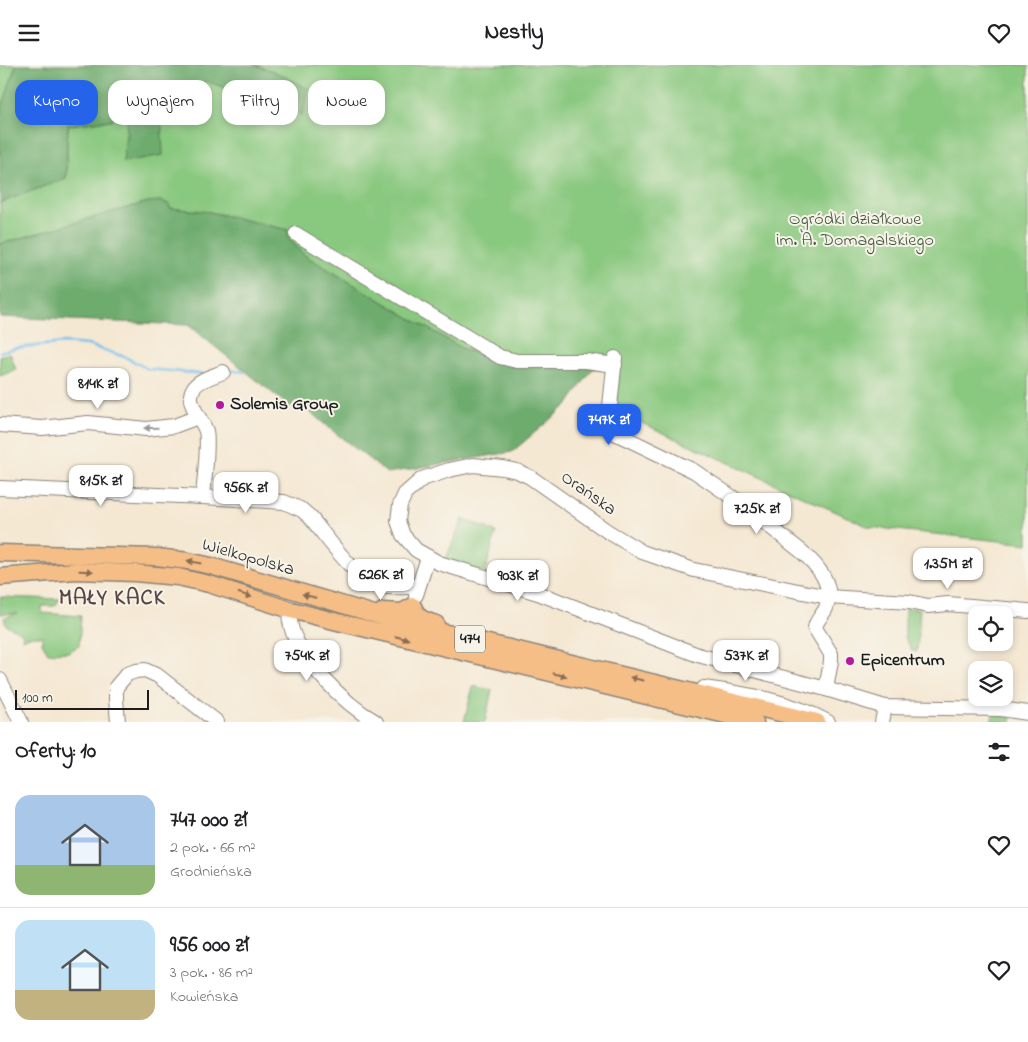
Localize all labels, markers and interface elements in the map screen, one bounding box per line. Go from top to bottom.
text: Nestly [484,17,544,49]
icon: menu [15,19,43,47]
icon: heart [985,19,1013,47]
chip: Kupno [15,80,98,125]
chip: Wynajem [108,80,212,125]
chip: Filtry [222,80,298,125]
chip: Nowe [308,80,385,125]
park label: Ogródki działkowe im. A. Domagalskiego [776,207,934,255]
pin: 814K zł [52,367,144,410]
text: 814K zł [78,372,118,396]
place label: Solemis Group [230,392,339,418]
marker: Solemis Group [214,399,226,411]
pin: 747K zł [563,403,655,446]
text: 747K zł [588,408,630,432]
one-way arrow [143,424,159,432]
pin: 815K zł [55,465,147,507]
street label: Orańska [555,465,621,523]
text: 815K zł [80,469,122,493]
pin: 956K zł [200,471,292,514]
text: 956K zł [224,476,268,500]
pin: 725K zł [711,493,803,535]
text: 725K zł [734,497,780,521]
street label: Wielkopolska [199,532,297,584]
pin: 1.35M zł [896,547,1000,590]
text: 1.35M zł [924,552,972,576]
one-way arrow [185,558,201,566]
pin: 626K zł [335,559,427,601]
pin: 903K zł [472,559,564,602]
text: 626K zł [359,563,403,587]
text: 903K zł [498,564,538,588]
one-way arrow [78,567,94,575]
district label: MAŁY KACK [59,583,166,615]
one-way arrow [302,591,317,599]
one-way arrow [238,592,253,599]
map controls [968,606,1013,706]
button: locate [968,606,1013,651]
road number: 474 [455,625,485,653]
one-way arrow [395,634,410,642]
pin: 754K zł [261,639,353,682]
pin: 537K zł [700,639,792,682]
text: 754K zł [285,644,329,668]
text: 537K zł [724,644,768,668]
place label: Epicentrum [860,648,945,674]
marker: Epicentrum [844,655,856,667]
button: layers [968,661,1013,706]
one-way arrow [553,671,568,679]
one-way arrow [629,675,644,683]
scale bar [15,687,149,710]
text: 100 m [22,688,53,709]
text: Oferty: 10 [15,737,96,767]
icon: filters [985,738,1013,766]
text: 747 000 zł [170,806,247,836]
icon: home [55,815,115,875]
icon: heart [985,831,1013,859]
text: 2 pok. · 66 m² [170,836,255,860]
text: Grodnieńska [170,860,252,884]
text: 956 000 zł [170,931,249,961]
icon: home [55,940,115,1000]
icon: heart [985,956,1013,984]
text: 3 pok. · 86 m² [170,961,253,985]
text: Kowieńska [170,985,238,1009]

